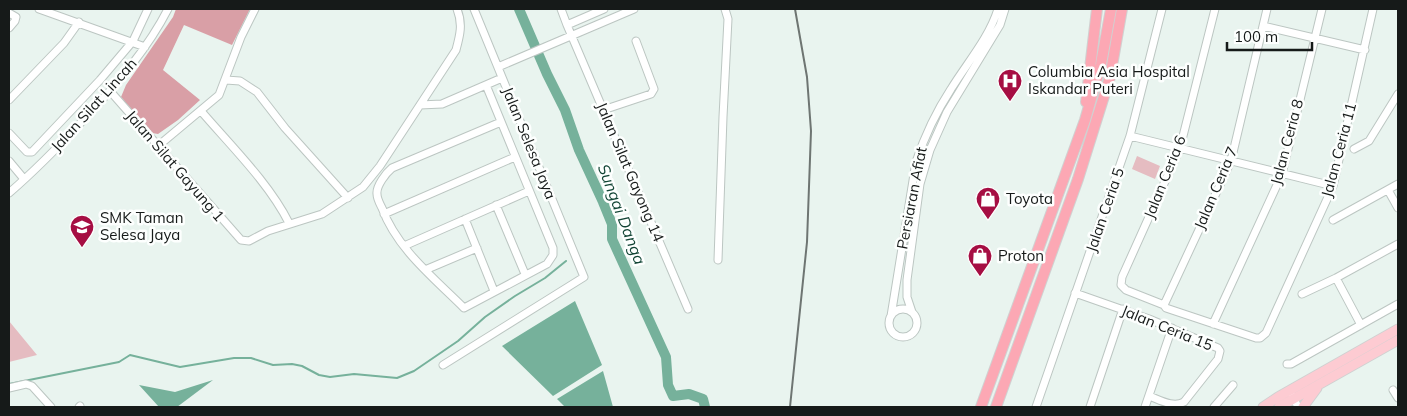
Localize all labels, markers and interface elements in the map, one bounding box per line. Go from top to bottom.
scale bar [1227,20,1312,52]
text: 100 m [1234,27,1278,46]
street label: Jalan Silat Lincah [47,54,141,155]
place label: Columbia Asia Hospital Iskandar Puteri [1028,62,1190,98]
hospital icon: Columbia Asia Hospital Iskandar Puteri [997,68,1023,102]
street label: Jalan Selesa Jaya [498,84,561,202]
street label: Jalan Ceria 8 [1266,97,1307,187]
street label: Jalan Silat Gayong 14 [592,99,668,245]
street label: Jalan Ceria 11 [1317,101,1360,199]
street label: Jalan Silat Gayung 1 [122,106,229,225]
street label: Jalan Ceria 6 [1139,132,1190,221]
street label: Jalan Ceria 7 [1190,144,1241,232]
street label: Persiaran Afiat [892,145,931,251]
water label: Sungai Danga [594,161,650,267]
street label: Jalan Ceria 5 [1081,165,1128,255]
shop icon: Toyota [975,186,1001,220]
place label: Toyota [1006,189,1053,208]
place label: SMK Taman Selesa Jaya [100,208,184,244]
school or university icon: SMK Taman Selesa Jaya [69,214,95,248]
shop icon: Proton [967,243,993,277]
place label: Proton [998,246,1044,265]
street label: Jalan Ceria 15 [1119,301,1216,355]

